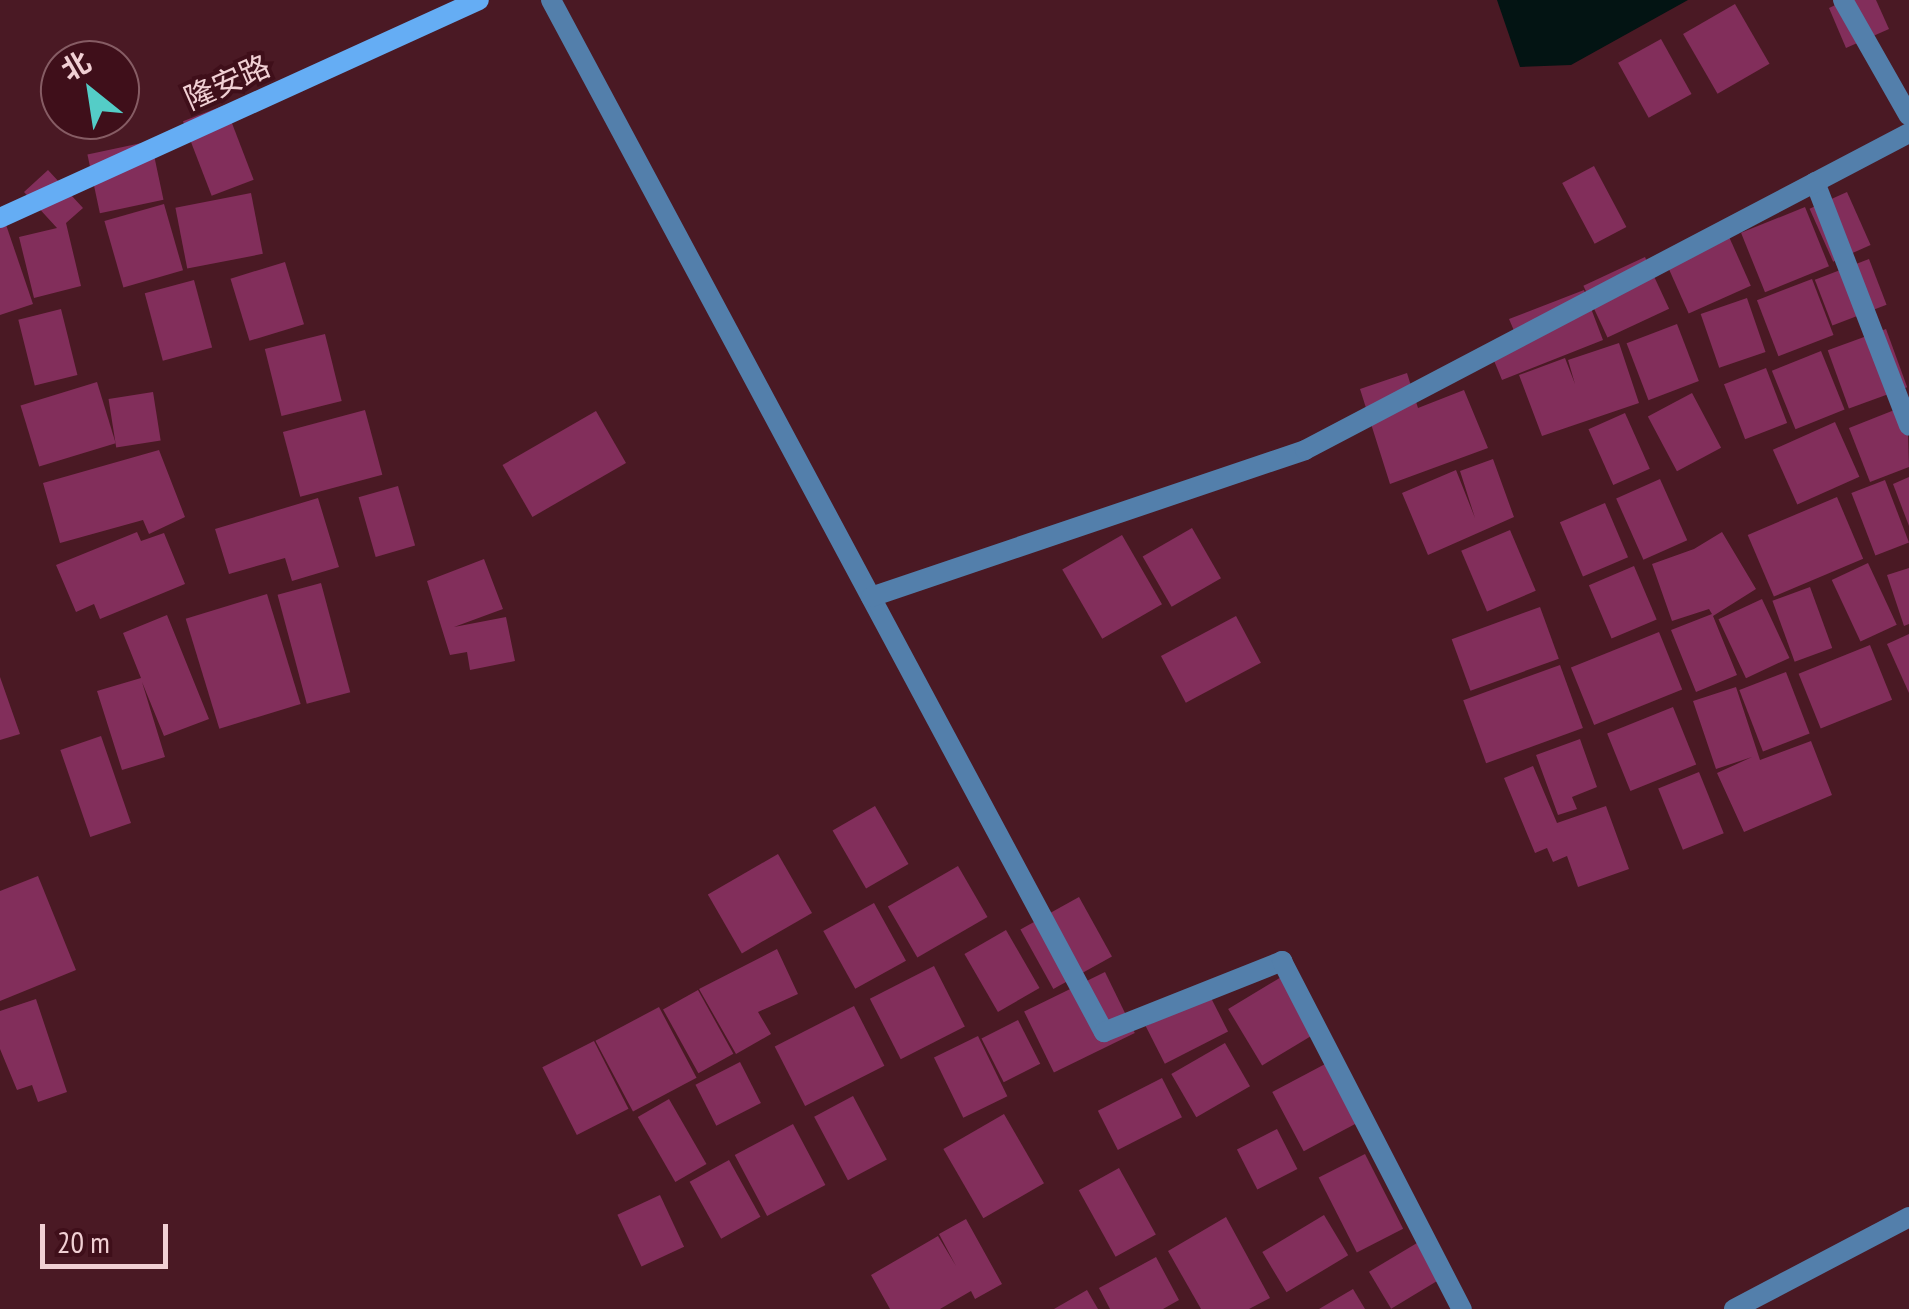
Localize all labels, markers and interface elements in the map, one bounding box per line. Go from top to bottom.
north arrow [40,40,140,140]
text: 北 [54,42,97,88]
street label: 隆安路 [179,47,275,117]
scale bar [45,1204,172,1266]
text: 20 m [57,1222,110,1261]

